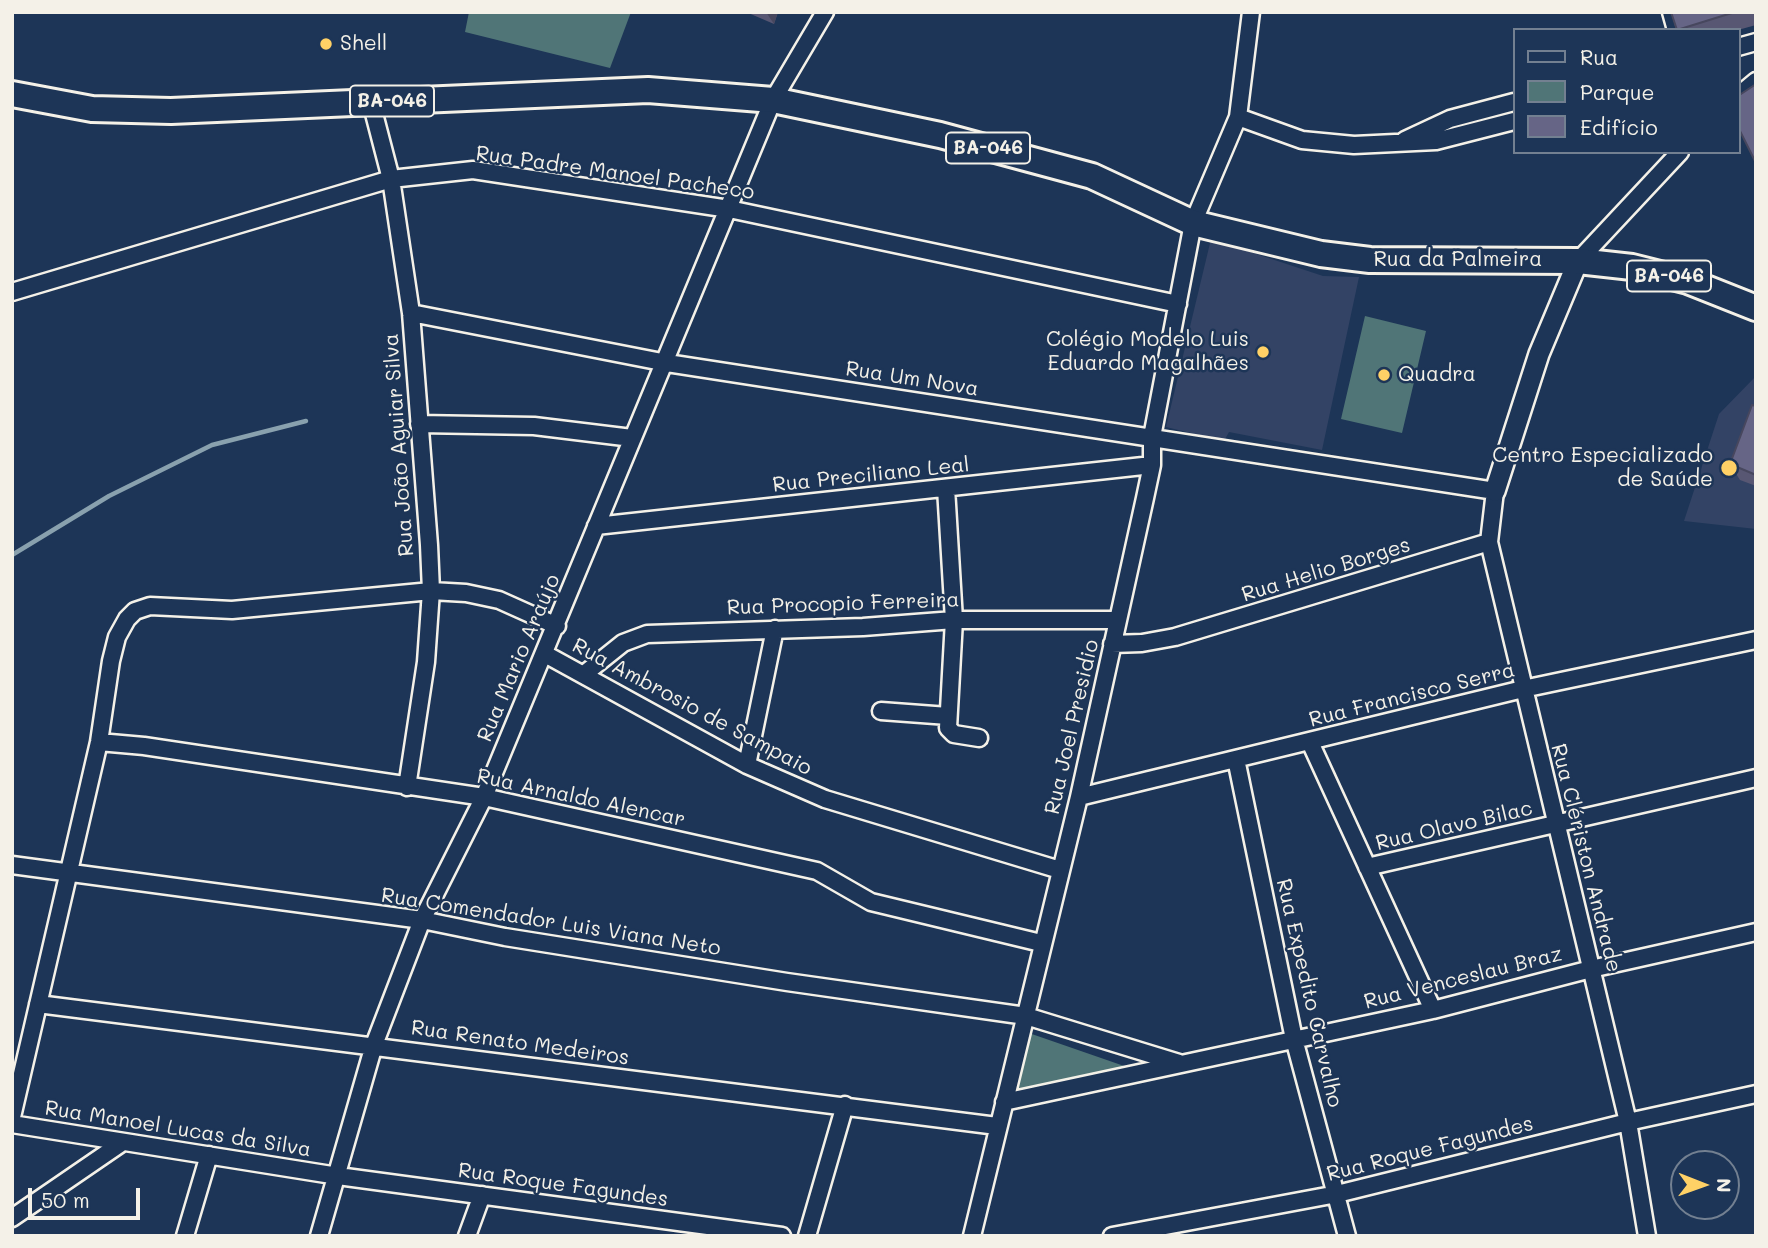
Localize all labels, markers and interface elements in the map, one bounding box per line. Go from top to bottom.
legend [1512,28,1740,154]
place label: Shell [340,31,387,57]
marker: Shell [318,36,334,52]
text: Rua [1580,43,1618,70]
text: Parque [1580,78,1654,105]
road number: BA-046 [350,86,434,116]
text: Edifício [1580,113,1658,140]
road number: BA-046 [946,132,1030,164]
street label: Rua Padre Manoel Pacheco [474,141,756,205]
street label: Rua da Palmeira [1374,247,1542,273]
road number: BA-046 [1627,260,1711,292]
place label: Colégio Modelo Luis Eduardo Magalhães [1046,327,1249,377]
street label: Rua João Aguiar Silva [379,333,419,557]
marker: Colégio Modelo Luis Eduardo Magalhães [1255,344,1271,360]
street label: Rua Um Nova [844,356,980,402]
place label: Quadra [1398,362,1476,388]
marker: Quadra [1376,367,1392,383]
place label: Centro Especializado de Saúde [1492,443,1713,493]
street label: Rua Preciliano Leal [771,452,971,498]
marker: Centro Especializado de Saúde [1719,458,1739,478]
street label: Rua Helio Borges [1239,532,1413,608]
street label: Rua Mario Araújo [472,570,566,746]
street label: Rua Procopio Ferreira [726,587,960,621]
street label: Rua Ambrosio de Sampaio [568,633,816,781]
street label: Rua Joel Presidio [1040,637,1104,817]
street label: Rua Francisco Serra [1306,657,1518,733]
street label: Rua Clériston Andrade [1545,741,1627,975]
street label: Rua Arnaldo Alencar [474,764,688,832]
street label: Rua Olavo Bilac [1373,796,1535,856]
street label: Rua Expedito Carvalho [1270,876,1348,1110]
street label: Rua Comendador Luis Viana Neto [379,883,723,961]
street label: Rua Venceslau Braz [1361,941,1565,1015]
street label: Rua Renato Medeiros [409,1015,631,1071]
street label: Rua Manoel Lucas da Silva [43,1095,313,1163]
street label: Rua Roque Fagundes [1324,1111,1536,1187]
north arrow [1670,1150,1740,1220]
street label: Rua Roque Fagundes [456,1158,670,1212]
scale bar [32,1174,144,1218]
text: N [1712,1178,1737,1193]
text: 50 m [41,1186,90,1213]

